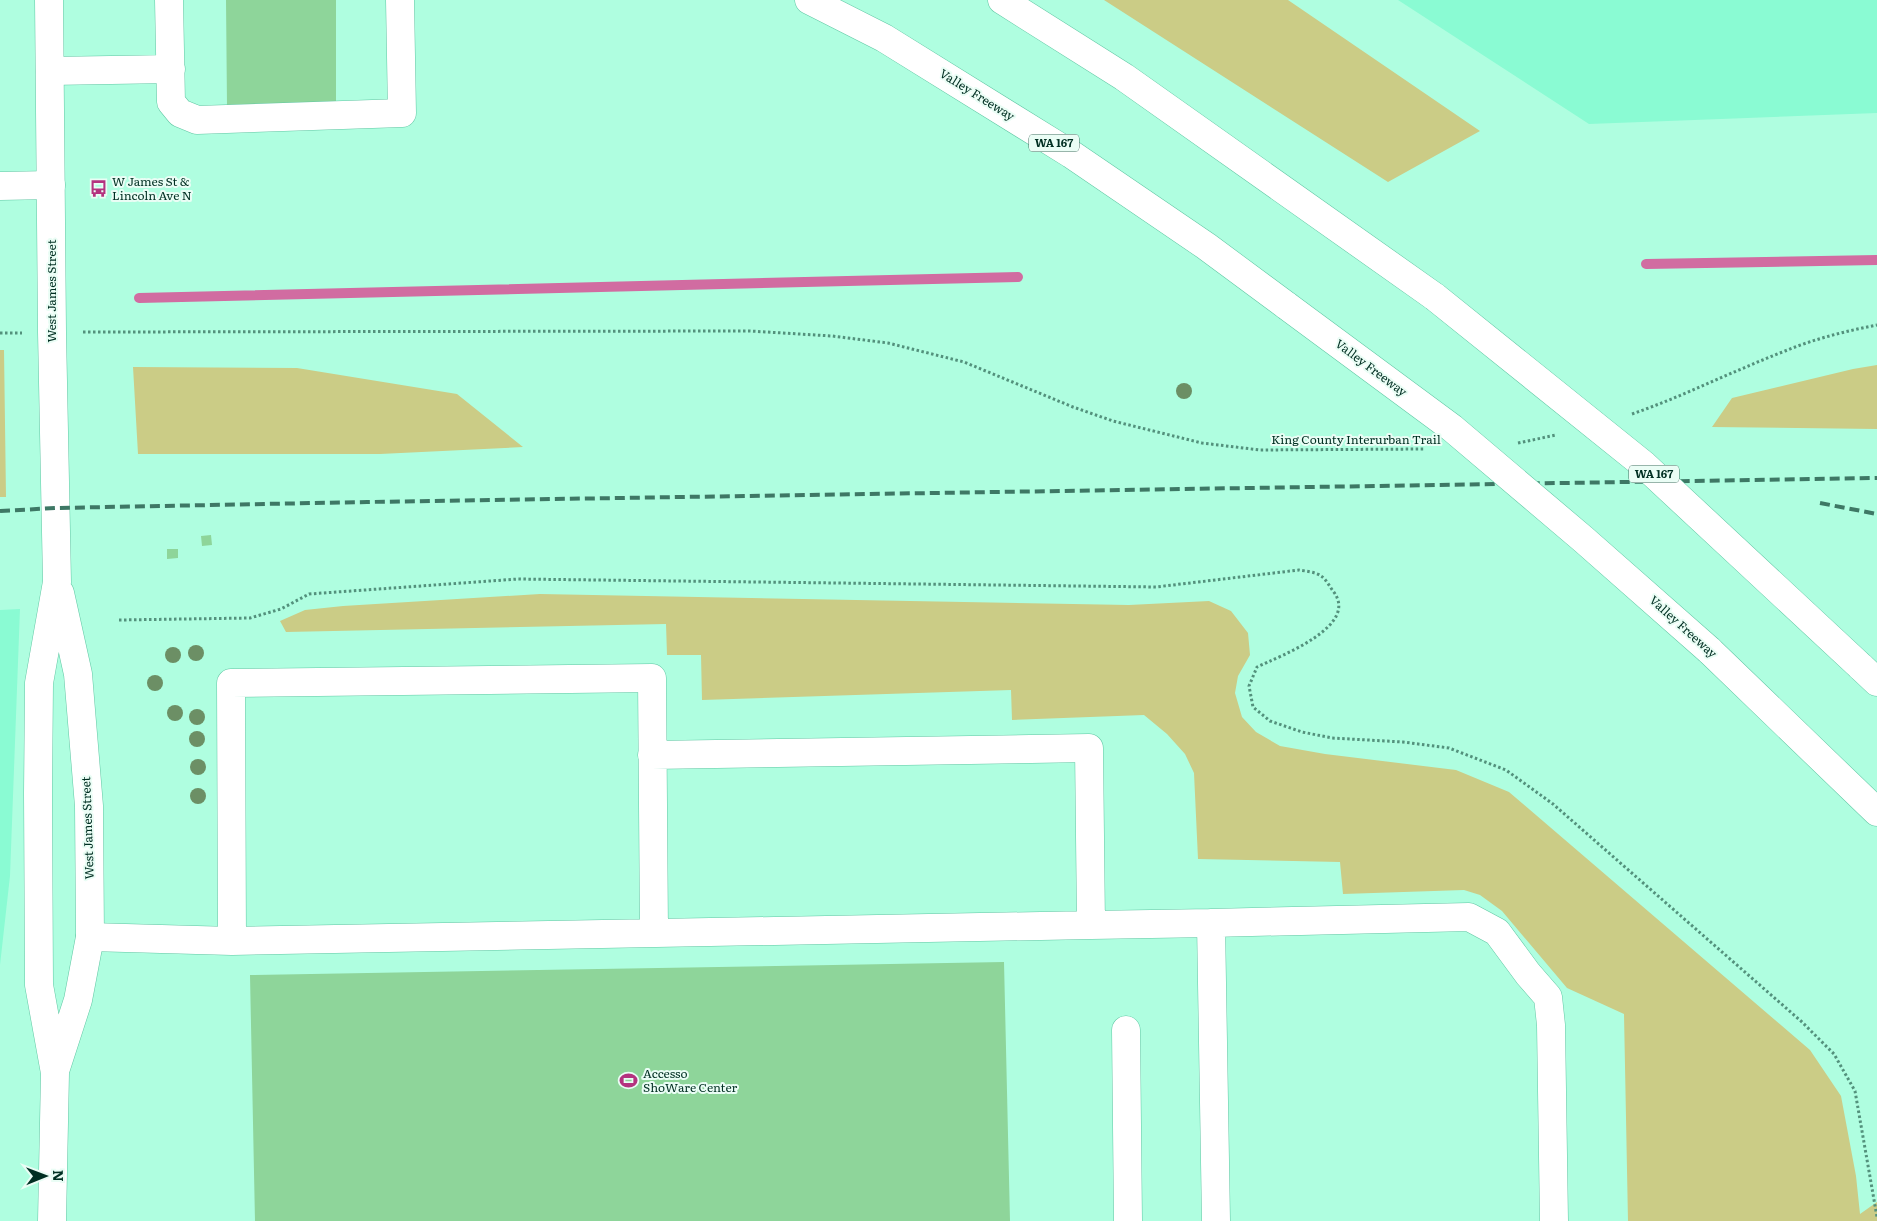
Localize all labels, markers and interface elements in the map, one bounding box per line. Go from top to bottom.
street label: Valley Freeway [936,64,1019,125]
road number: WA 167 [1029,134,1079,152]
place label: W James St & Lincoln Ave N [112,172,192,204]
bus stop icon: W James St & Lincoln Ave N [88,179,108,199]
street label: West James Street [42,239,60,342]
street label: Valley Freeway [1332,334,1411,400]
street label: King County Interurban Trail [1271,430,1441,448]
road number: WA 167 [1629,466,1679,482]
street label: Valley Freeway [1646,591,1722,662]
street label: West James Street [76,776,98,880]
place label: Accesso ShoWare Center [643,1064,738,1096]
sports icon: Accesso ShoWare Center [619,1071,639,1091]
north arrow [20,1151,70,1201]
text: N [49,1170,69,1182]

